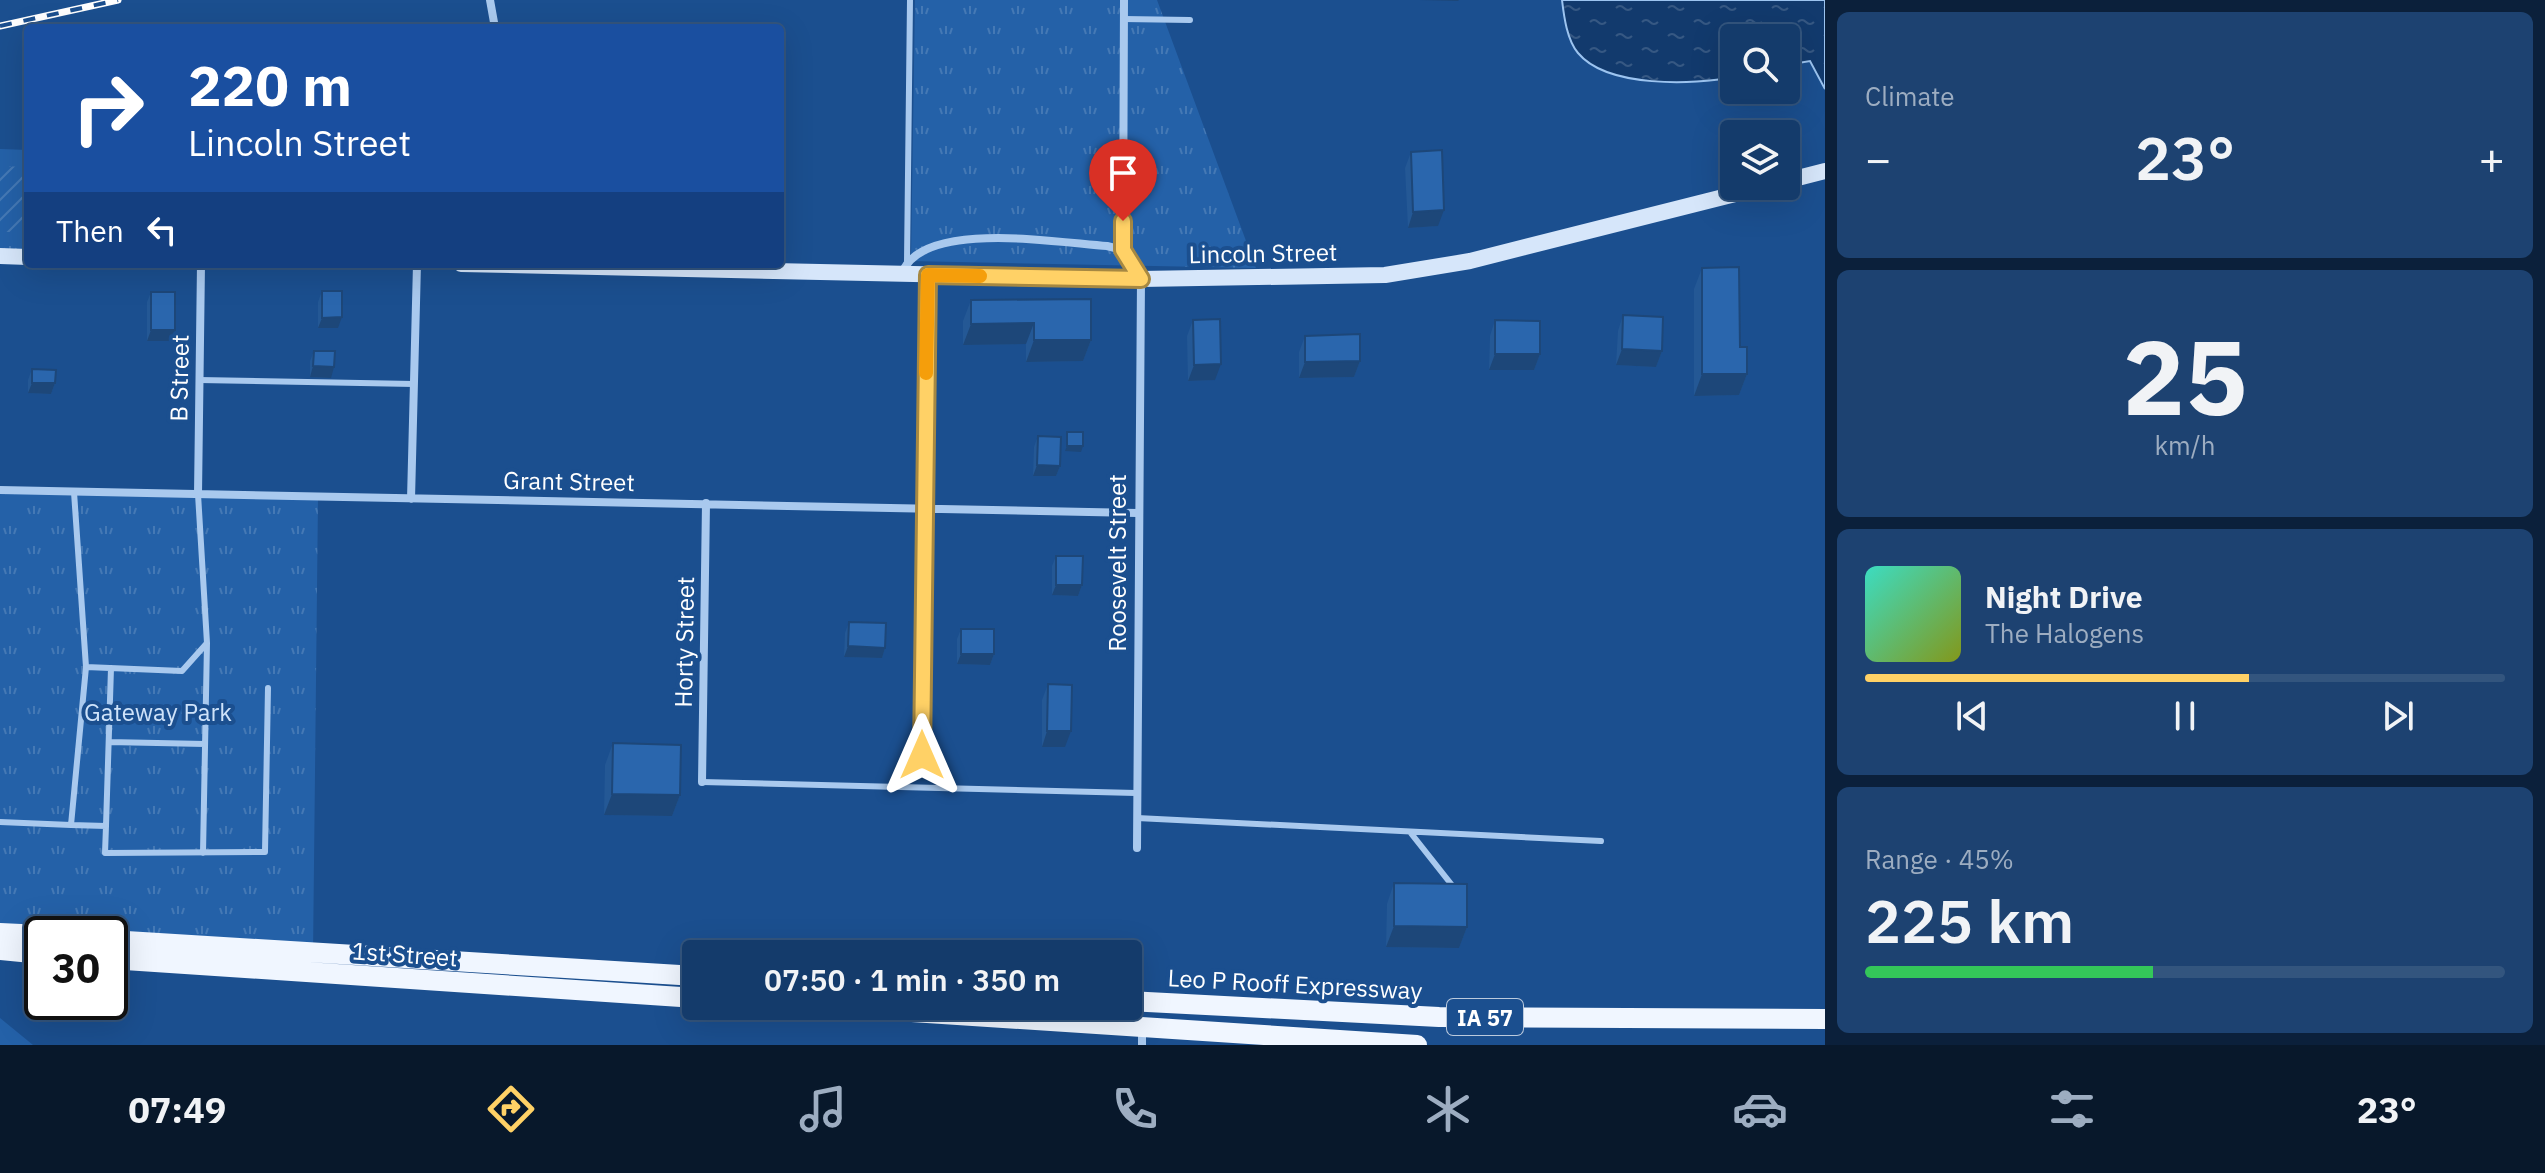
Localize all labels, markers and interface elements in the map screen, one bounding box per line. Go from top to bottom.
map controls [1720,24,1800,200]
button: search [1720,24,1800,104]
text: 220 m [188,49,352,121]
icon: right [56,56,160,160]
text: Climate [1865,79,1955,113]
text: 23° [2135,118,2235,197]
text: Lincoln Street [188,119,411,166]
button: layers [1720,120,1800,200]
text: − [1865,130,1891,187]
text: + [2479,130,2505,187]
pin [1089,139,1157,221]
icon: arrive [1101,151,1145,195]
icon: left [140,208,184,252]
text: Then [56,211,124,250]
street label: Lincoln Street [1188,236,1338,270]
text: 25 [2123,308,2247,444]
street label: B Street [162,334,196,422]
text: km/h [2154,428,2216,462]
street label: Grant Street [503,464,635,498]
street label: Roosevelt Street [1101,474,1133,652]
street label: Horty Street [667,576,701,708]
text: Night Drive [1985,577,2143,616]
text: The Halogens [1985,616,2144,650]
icon: previous [1950,694,1994,738]
icon: pause [2163,694,2207,738]
icon: next [2376,694,2420,738]
park label: Gateway Park [84,696,232,728]
position arrow [880,713,964,797]
text: Range · 45% [1865,842,2014,876]
text: 225 km [1865,881,2074,960]
speed limit sign: 30 [24,916,128,1020]
street label: 1st Street [351,934,459,974]
text: 07:50 · 1 min · 350 m [764,960,1060,999]
street label: Leo P Rooff Expressway [1167,961,1423,1007]
road number: IA 57 [1447,999,1523,1035]
icon: directions [483,1081,539,1137]
icon: music [795,1081,851,1137]
icon: phone [1107,1081,1163,1137]
icon: climate [1420,1081,1476,1137]
icon: car [1732,1081,1788,1137]
icon: filters [2044,1081,2100,1137]
text: 07:49 [128,1086,226,1133]
text: 23° [2357,1086,2417,1133]

